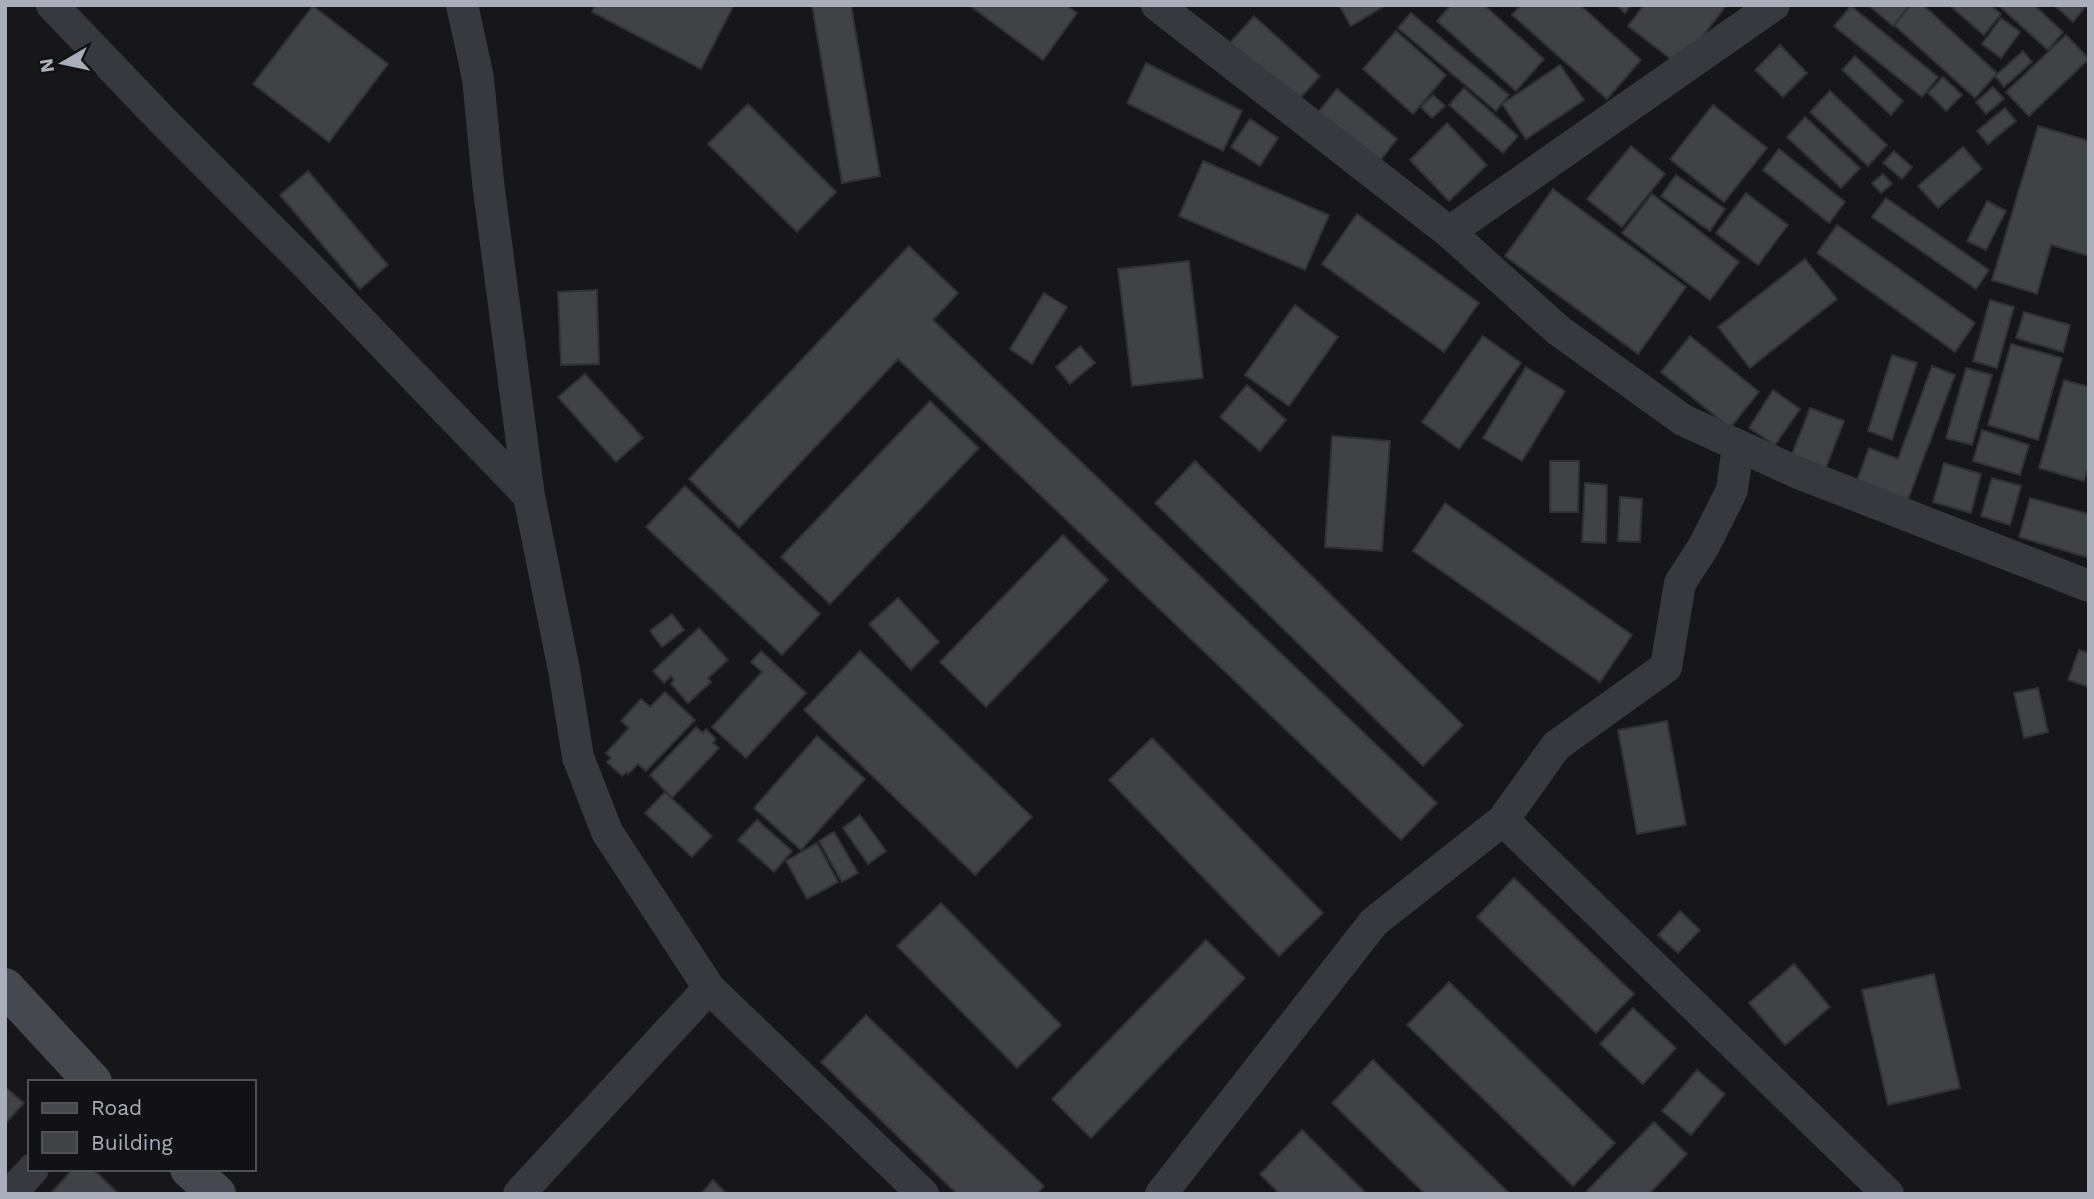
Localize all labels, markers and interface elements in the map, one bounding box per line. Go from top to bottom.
north arrow [28,28,98,98]
text: N [34,57,59,74]
legend [28,1080,256,1171]
text: Road [91,1095,142,1120]
text: Building [91,1130,173,1155]

